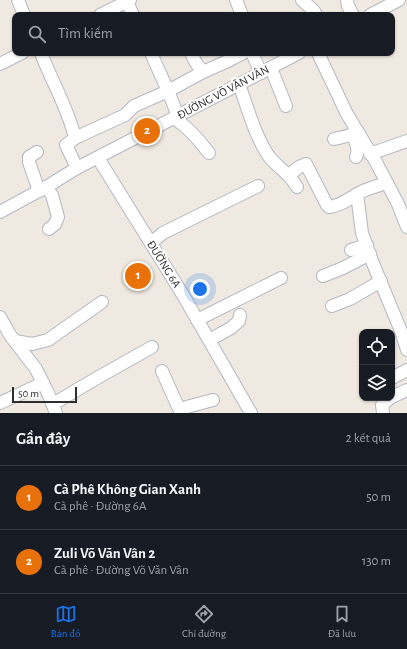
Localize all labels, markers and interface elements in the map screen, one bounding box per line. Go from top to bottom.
search box [12,12,395,56]
icon: search [26,23,48,45]
text: Tìm kiếm [58,26,113,41]
street label: ĐƯỜNG VÕ VĂN VÂN [174,61,271,121]
pin: 2 [134,116,160,146]
street label: ĐƯỜNG 6A [145,237,185,290]
pin: 1 [125,261,151,291]
your location [190,279,210,299]
map controls [359,329,395,401]
button: locate [359,329,395,365]
button: layers [359,365,395,401]
scale bar [12,385,77,404]
text: 50 m [18,388,39,399]
text: Gần đây [16,430,70,447]
text: 2 kết quả [346,432,391,445]
text: Cà Phê Không Gian Xanh [54,482,201,497]
text: 1 [27,491,31,504]
text: 50 m [366,491,391,504]
text: Cà phê · Đường 6A [54,500,146,513]
text: Zuli Võ Văn Vân 2 [54,546,155,561]
text: 2 [26,555,32,568]
text: 130 m [362,555,391,568]
text: Cà phê · Đường Võ Văn Vân [54,564,189,577]
tab: Bản đồ [51,603,80,640]
tab: Chỉ đường [182,603,226,640]
tab: Đã lưu [328,603,356,640]

